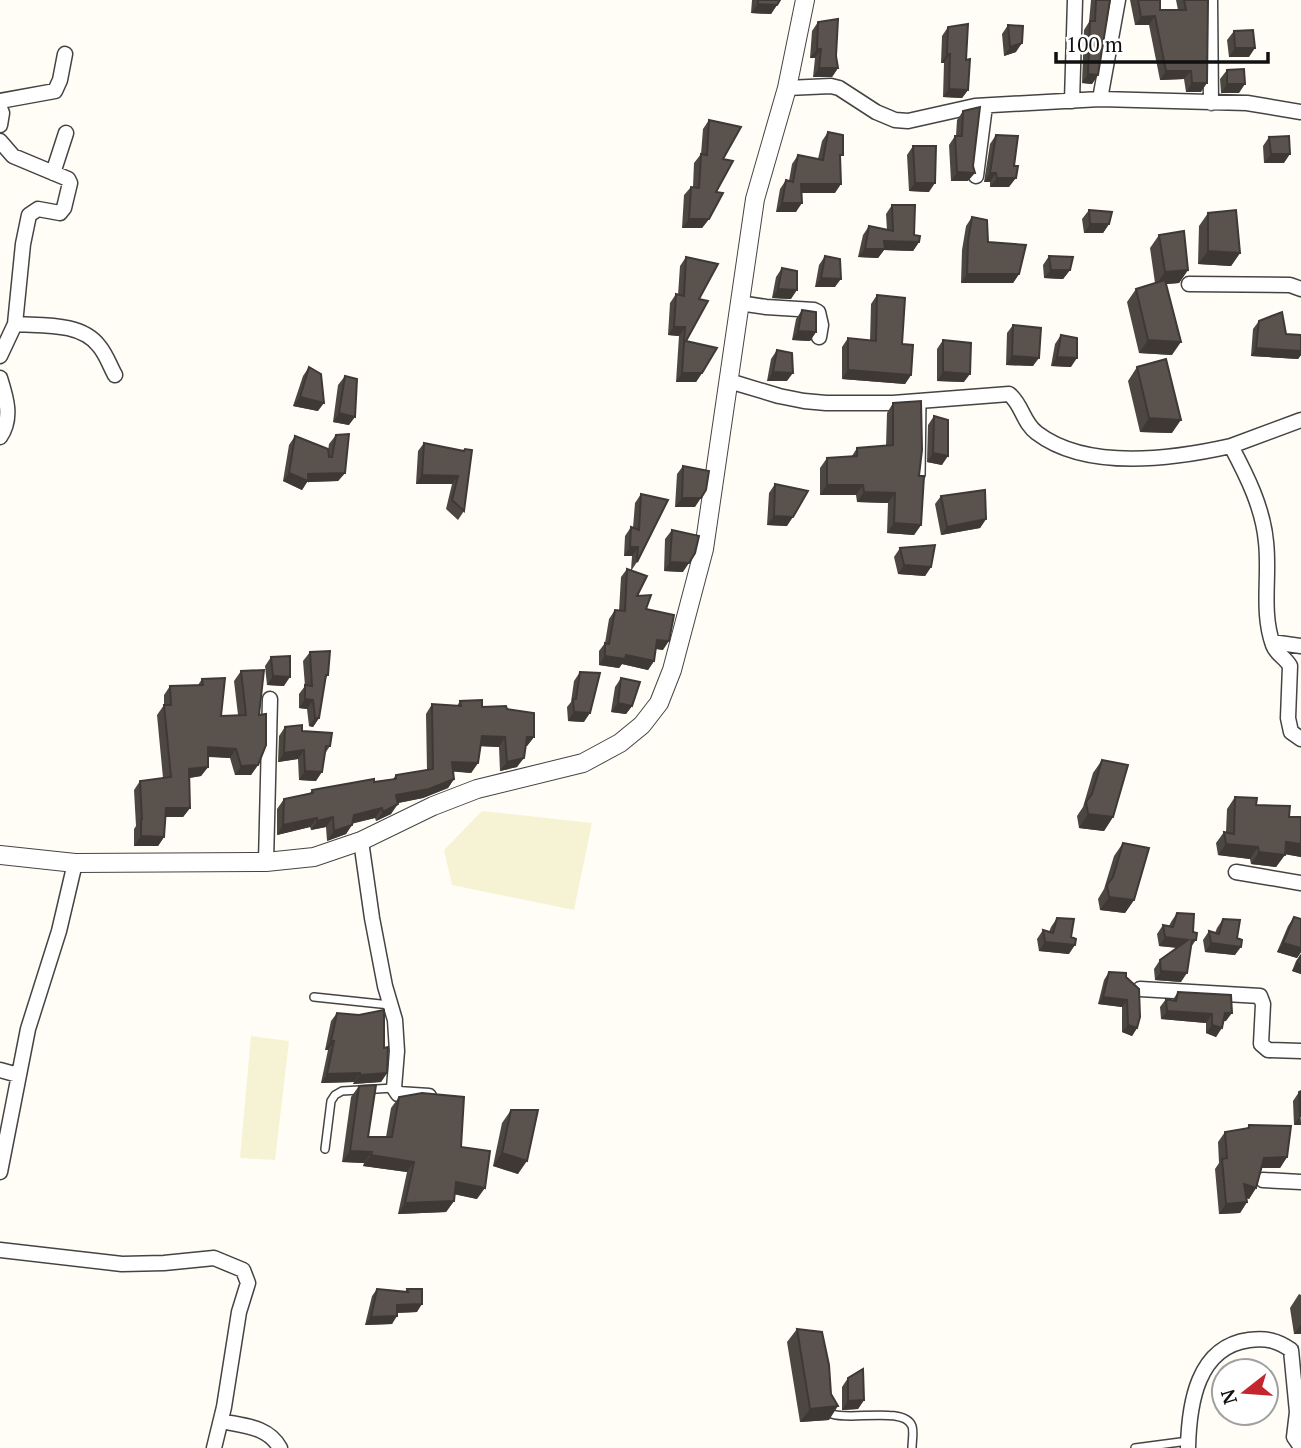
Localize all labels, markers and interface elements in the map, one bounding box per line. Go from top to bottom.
scale bar [1056,21,1268,65]
text: 100 m [1066,30,1123,58]
north arrow [1210,1357,1280,1427]
text: N [1214,1386,1242,1408]

